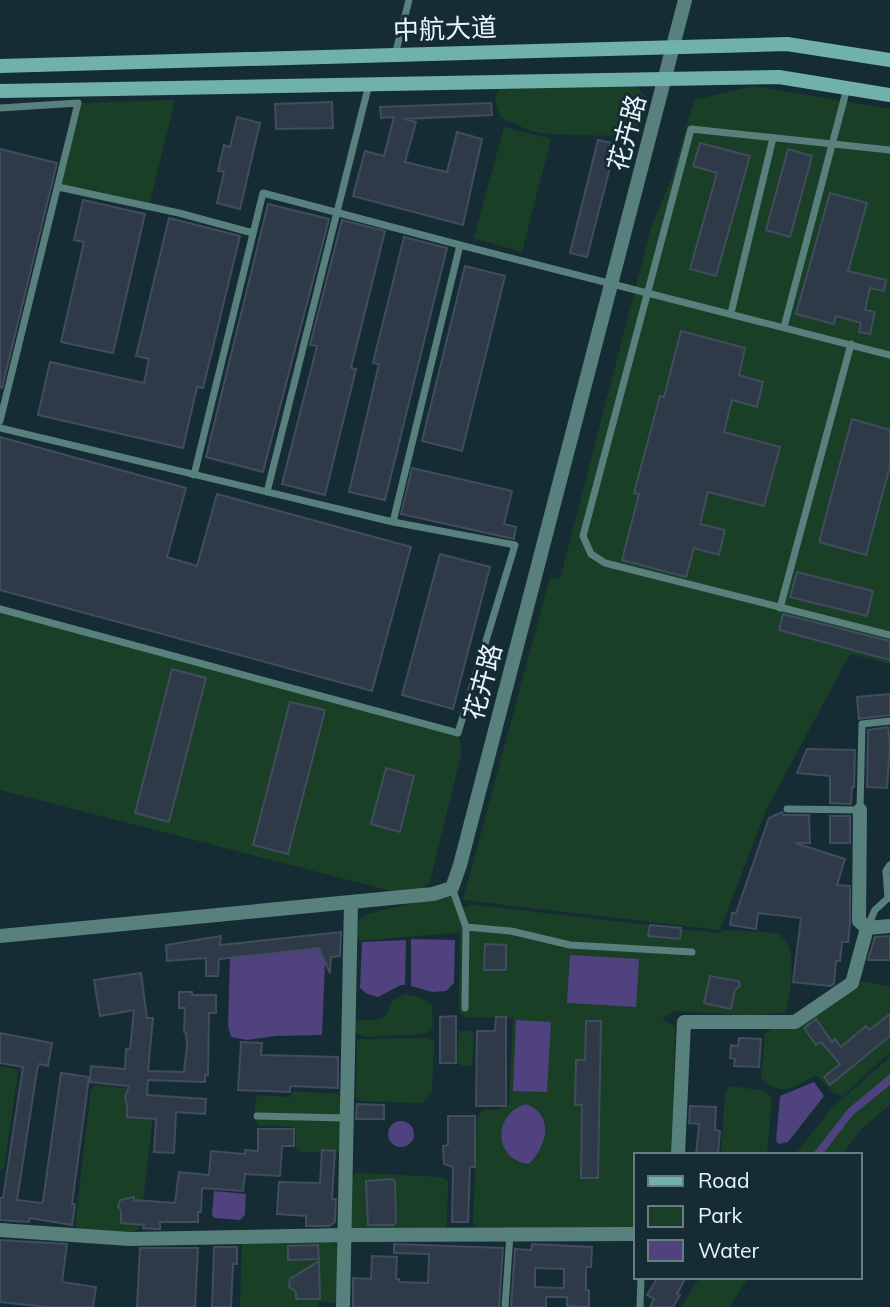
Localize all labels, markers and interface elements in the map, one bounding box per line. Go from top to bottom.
street label: 中航大道 [392,10,498,47]
street label: 花卉路 [600,91,653,175]
street label: 花卉路 [456,640,509,724]
legend [634,1153,862,1279]
text: Road [698,1167,749,1193]
text: Park [698,1202,742,1228]
text: Water [698,1237,759,1263]

